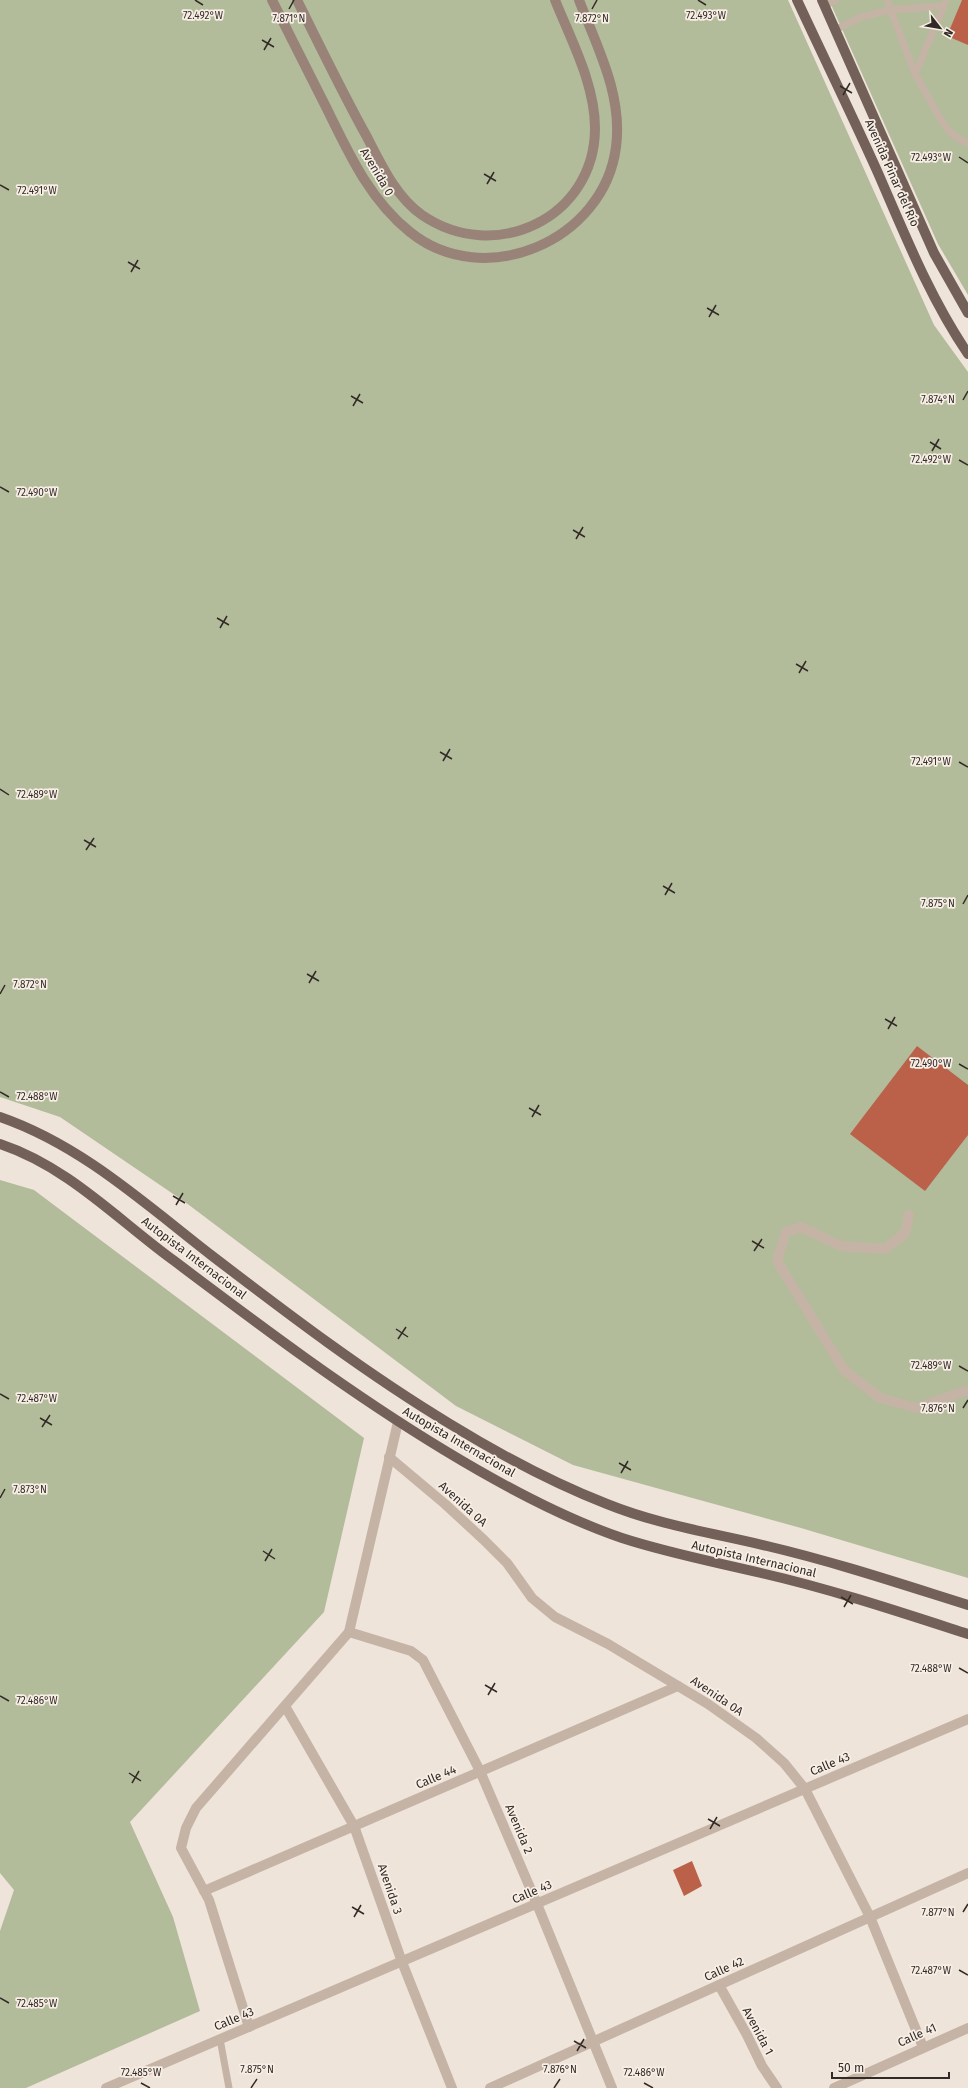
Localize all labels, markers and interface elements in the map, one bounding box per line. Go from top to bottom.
north arrow [920,8,960,48]
text: 72.492°W [183,10,224,22]
text: 72.493°W [686,10,727,22]
text: 7.871°N [273,13,305,25]
text: 7.872°N [575,13,609,25]
text: N [941,26,956,39]
street label: Avenida Pinar del Río [862,117,922,229]
street label: Avenida 0 [357,146,397,199]
text: 72.493°W [911,152,952,164]
text: 72.491°W [17,185,57,197]
text: 7.874°N [921,394,955,406]
text: 72.492°W [911,454,952,466]
text: 72.490°W [17,487,58,499]
text: 72.491°W [911,756,951,768]
text: 72.489°W [17,789,58,801]
text: 7.875°N [921,898,955,910]
text: 7.872°N [13,979,47,991]
text: 72.490°W [911,1058,952,1070]
text: 72.488°W [16,1091,58,1103]
street label: Autopista Internacional [139,1214,250,1302]
text: 72.489°W [911,1360,952,1372]
text: 72.487°W [17,1393,58,1405]
text: 7.876°N [921,1403,955,1415]
street label: Autopista Internacional [400,1404,518,1480]
street label: Avenida 0A [436,1479,490,1529]
text: 7.873°N [13,1484,47,1496]
street label: Autopista Internacional [690,1538,818,1580]
text: 72.488°W [910,1663,952,1675]
street label: Avenida 0A [688,1673,746,1719]
text: 72.486°W [17,1695,58,1707]
street label: Calle 43 [808,1749,852,1779]
street label: Calle 44 [414,1762,459,1792]
street label: Avenida 2 [502,1802,536,1856]
street label: Avenida 3 [375,1862,405,1916]
street label: Calle 43 [510,1877,554,1907]
text: 7.877°N [921,1907,955,1919]
street label: Calle 42 [702,1954,746,1984]
text: 72.487°W [911,1965,952,1977]
text: 72.485°W [17,1998,58,2010]
street label: Calle 43 [212,2004,256,2034]
street label: Avenida 1 [740,2005,776,2057]
street label: Calle 41 [896,2020,938,2050]
scale bar [832,2054,949,2080]
text: 50 m [838,2061,864,2075]
text: 7.875°N [240,2064,274,2076]
text: 7.876°N [543,2064,577,2076]
text: 72.485°W [121,2067,162,2079]
text: 72.486°W [624,2067,665,2079]

